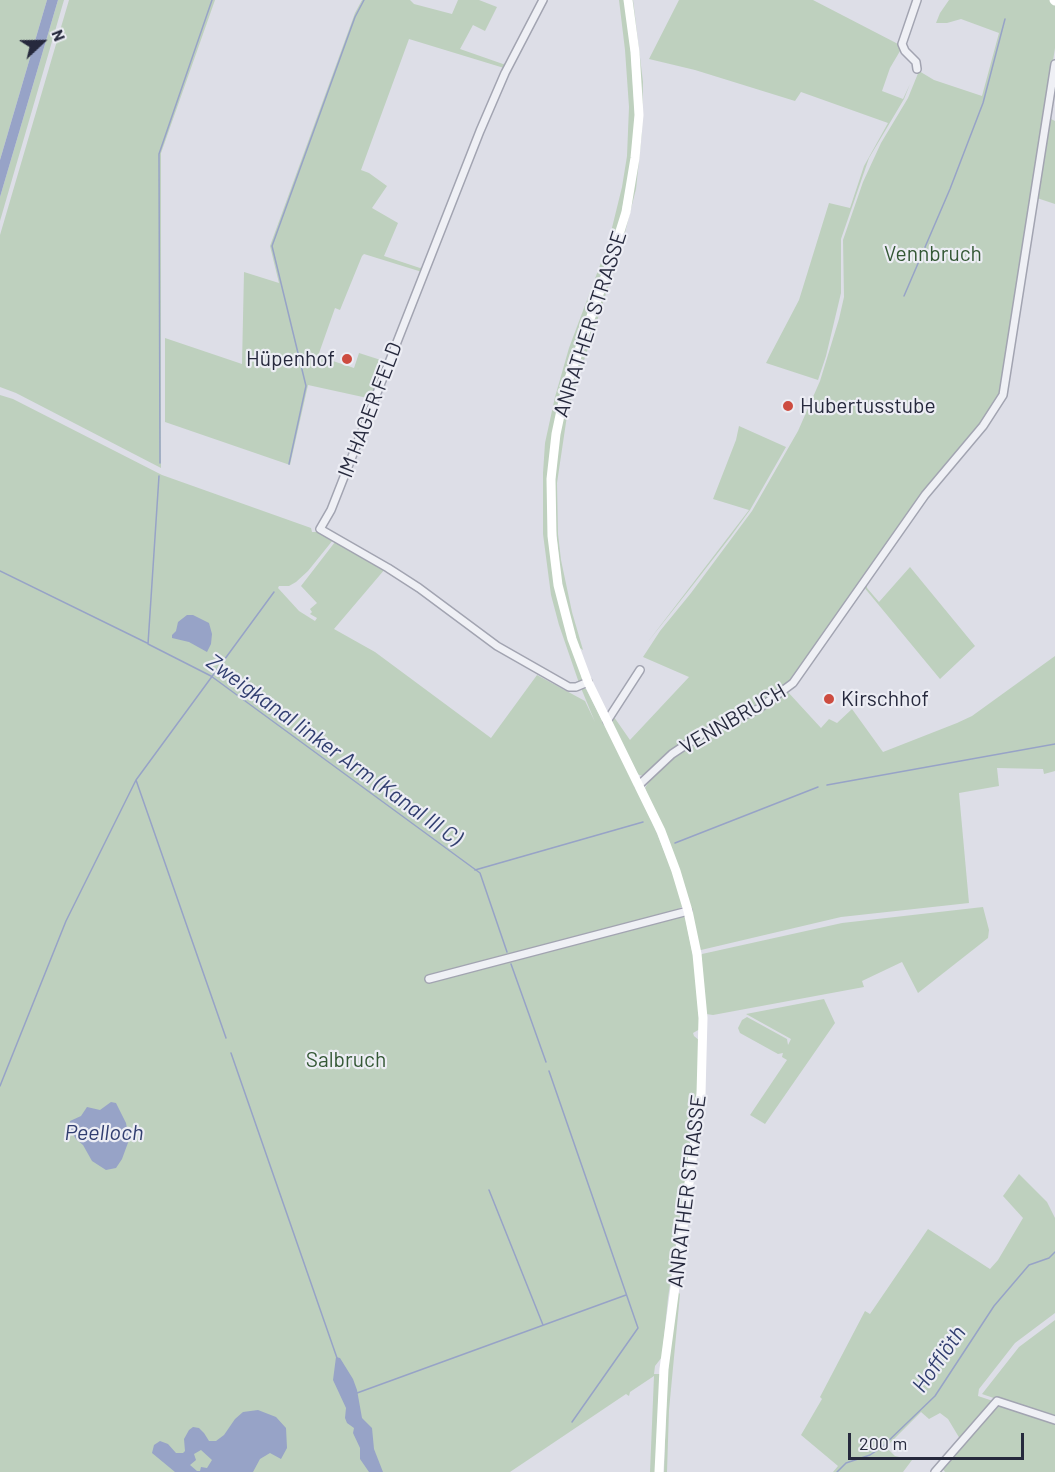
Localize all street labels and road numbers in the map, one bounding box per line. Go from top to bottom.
street label: ANRATHER STRASSE [548,228,632,420]
street label: IM HAGER FELD [333,339,407,481]
street label: VENNBRUCH [675,678,791,760]
street label: ANRATHER STRASSE [663,1093,711,1289]

